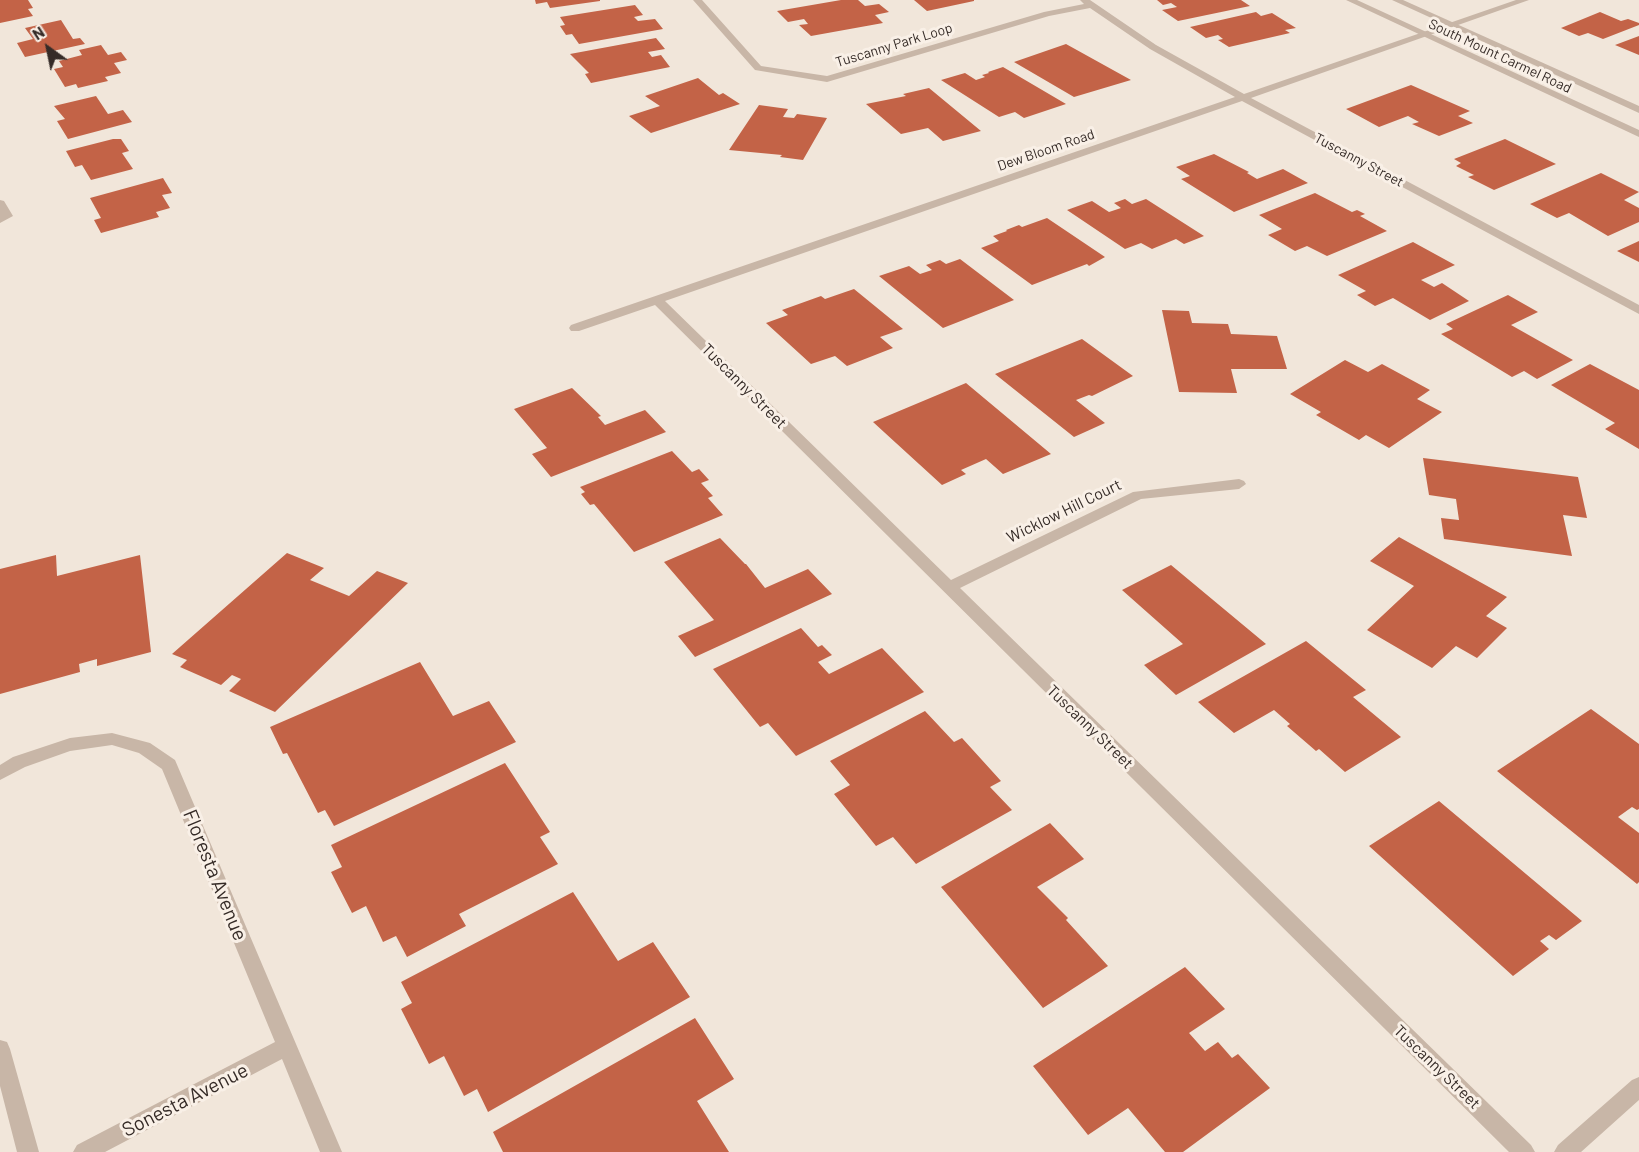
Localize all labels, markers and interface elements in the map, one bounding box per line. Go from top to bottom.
street label: South Mount Carmel Road [1426,15,1574,97]
north arrow [18,18,78,78]
street label: Tuscanny Park Loop [833,19,955,71]
text: N [28,22,48,43]
street label: Dew Bloom Road [995,126,1097,174]
street label: Tuscanny Street [1312,129,1406,191]
street label: Tuscanny Street [697,339,791,433]
street label: Wicklow Hill Court [1004,475,1124,547]
street label: Tuscanny Street [1043,681,1137,773]
street label: Floresta Avenue [178,806,252,944]
street label: Tuscanny Street [1390,1021,1484,1113]
street label: Sonesta Avenue [118,1058,252,1142]

